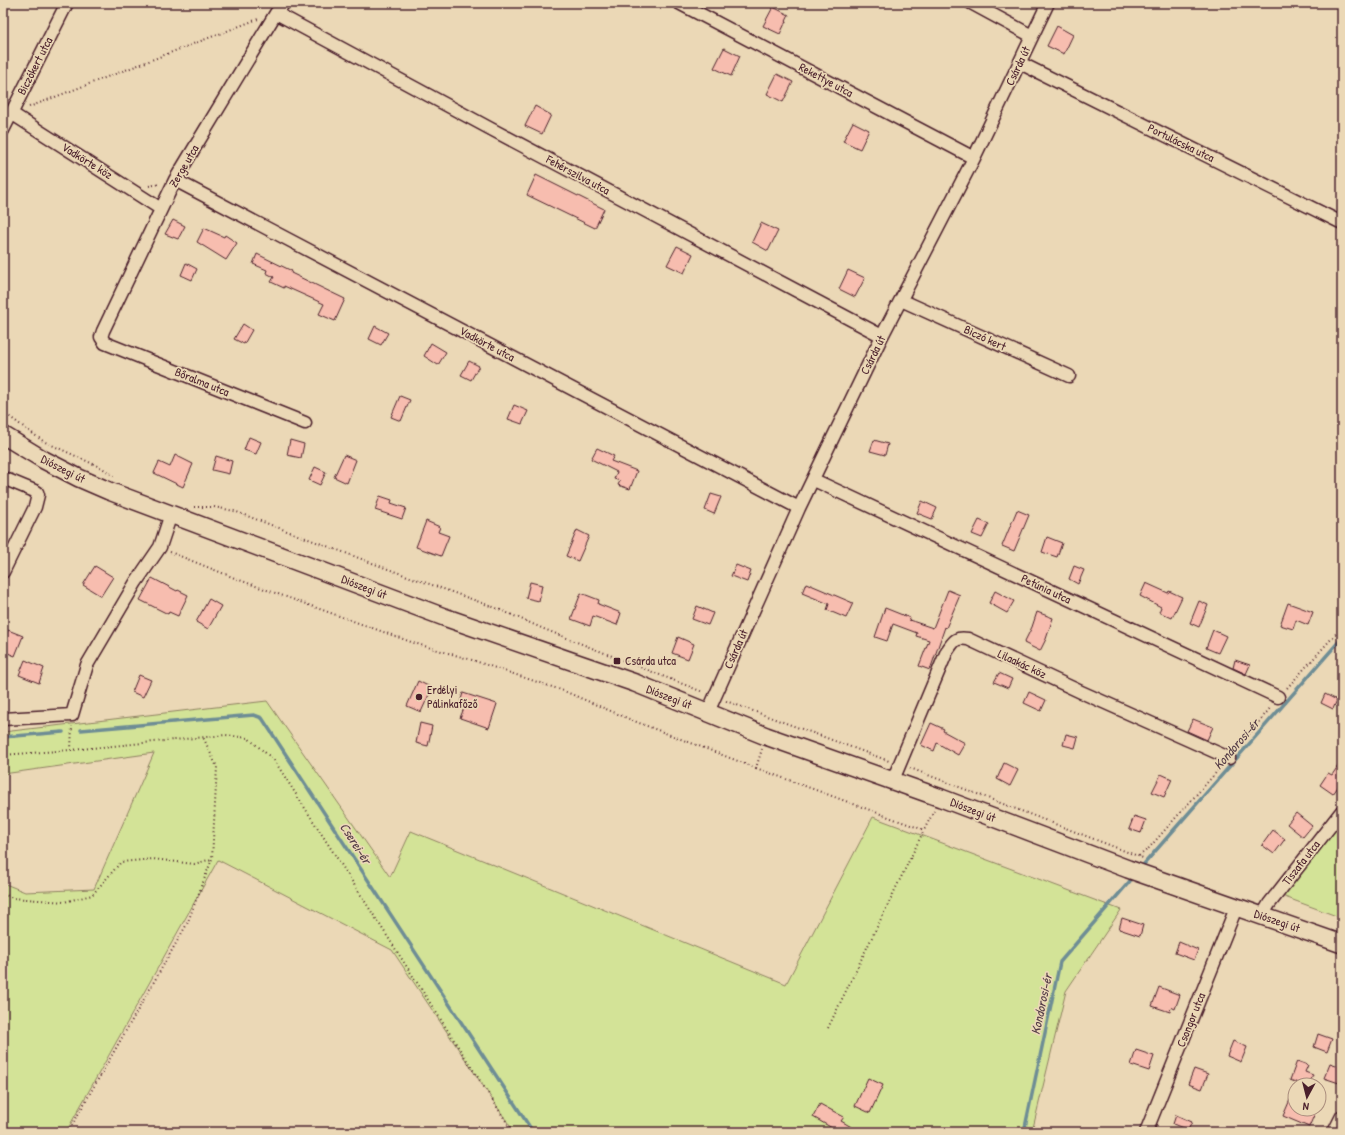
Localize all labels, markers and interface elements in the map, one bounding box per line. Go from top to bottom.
street label: Biczókert utca [13,34,57,98]
street label: Csárda út [1001,43,1034,88]
street label: Rekettye utca [796,58,857,101]
street label: Portulácska utca [1145,119,1218,166]
street label: Vadkörte köz [59,138,116,183]
street label: Zerge utca [165,141,203,190]
street label: Fehérszilva utca [542,150,613,199]
street label: Biczó kert [961,320,1010,355]
street label: Vadkörte utca [457,322,518,365]
street label: Csárda út [856,332,890,377]
street label: Bőralma utca [172,363,232,400]
street label: Diószegi út [38,450,89,487]
street label: Diószegi út [339,570,390,603]
street label: Petúnia utca [1018,570,1074,608]
street label: Csárda út [719,626,752,671]
street label: Lilaakác köz [995,645,1049,682]
place label: Csárda utca [625,652,676,669]
marker: Csárda utca [612,656,622,666]
street label: Diószegi út [644,680,695,713]
place label: Erdélyi Pálinkafőző [427,681,478,712]
marker: Erdélyi Pálinkafőző [414,692,424,702]
water label: Kondorosi-ér [1209,713,1264,773]
street label: Diószegi út [948,793,999,826]
water label: Cserei-ér [336,819,377,869]
street label: Tiszafa utca [1278,836,1324,889]
street label: Diószegi út [1252,905,1303,937]
water label: Kondorosi-ér [1026,970,1057,1036]
street label: Csongor utca [1172,990,1209,1050]
north arrow [1287,1077,1327,1117]
text: N [1302,1100,1310,1114]

